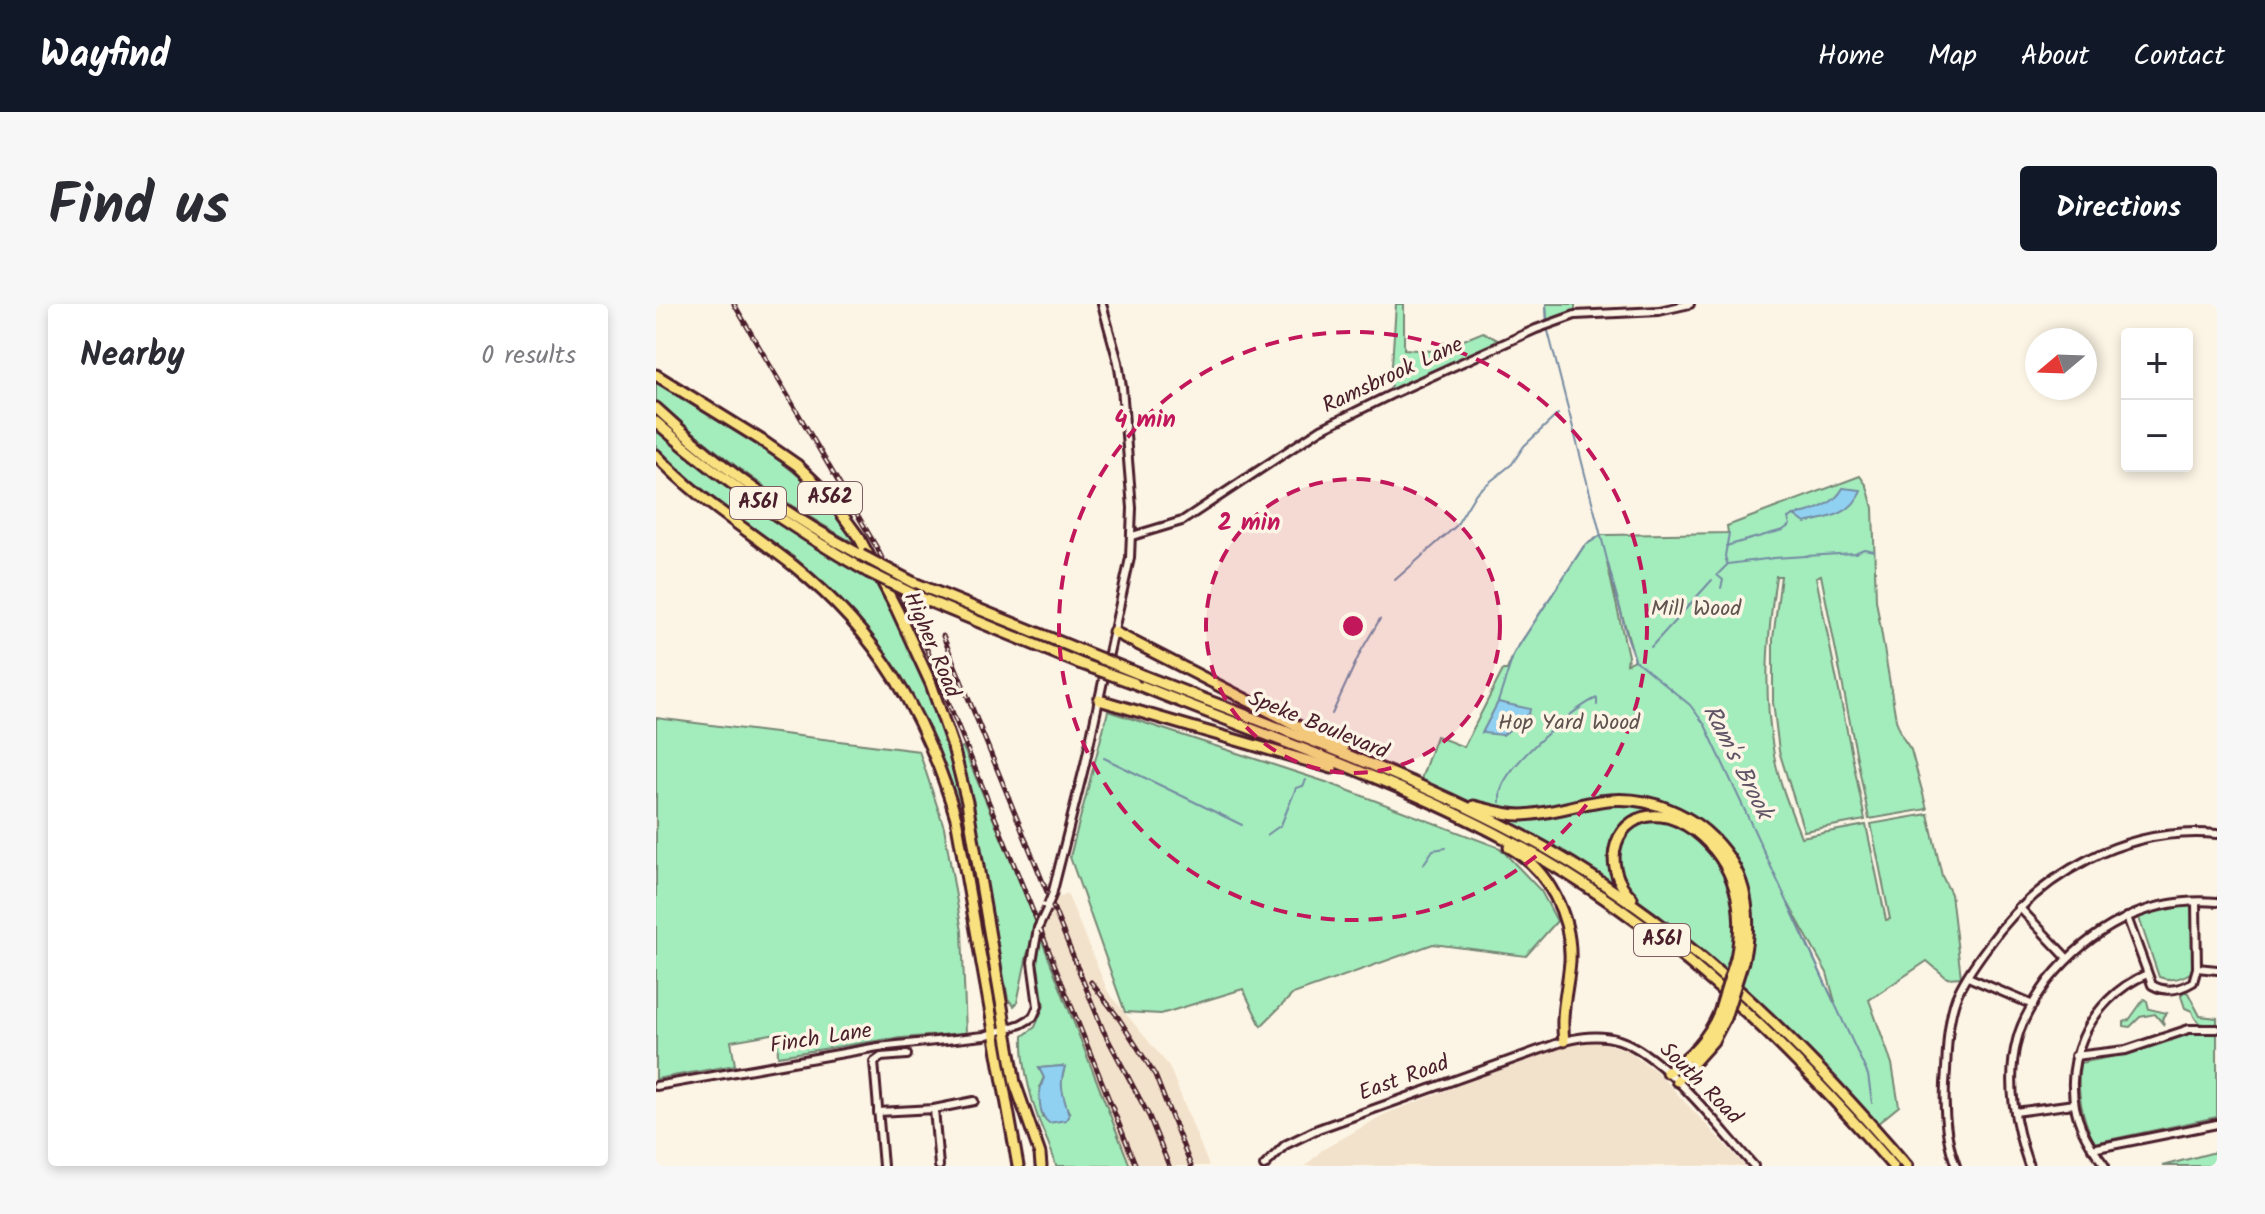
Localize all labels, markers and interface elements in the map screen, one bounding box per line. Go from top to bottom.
text: Wayfind [40,26,170,86]
text: Home [1818,34,1884,79]
text: Map [1928,34,1977,79]
text: About [2021,34,2089,79]
text: Contact [2133,34,2225,79]
text: Find us [48,163,229,253]
button: Directions [2020,166,2217,251]
street label: Ramsbrook Lane [1317,328,1469,424]
north arrow [2025,328,2097,400]
map controls [2121,328,2193,472]
button: + [2121,328,2193,400]
text: Nearby [80,329,185,383]
text: 0 results [481,335,576,377]
button: − [2121,400,2193,472]
text: 4 min [1114,401,1176,440]
road number: A562 [798,482,862,514]
road number: A561 [730,487,786,519]
text: 2 min [1218,504,1280,543]
street label: Higher Road [893,586,969,704]
park label: Mill Wood [1651,592,1742,627]
centre of rings [1339,612,1367,640]
street label: Speke Boulevard [1242,682,1395,770]
water label: Ram's Brook [1691,698,1784,829]
park label: Hop Yard Wood [1498,706,1641,741]
road number: A561 [1634,924,1690,956]
street label: Finch Lane [767,1014,875,1064]
street label: South Road [1650,1034,1750,1134]
street label: East Road [1354,1046,1455,1112]

